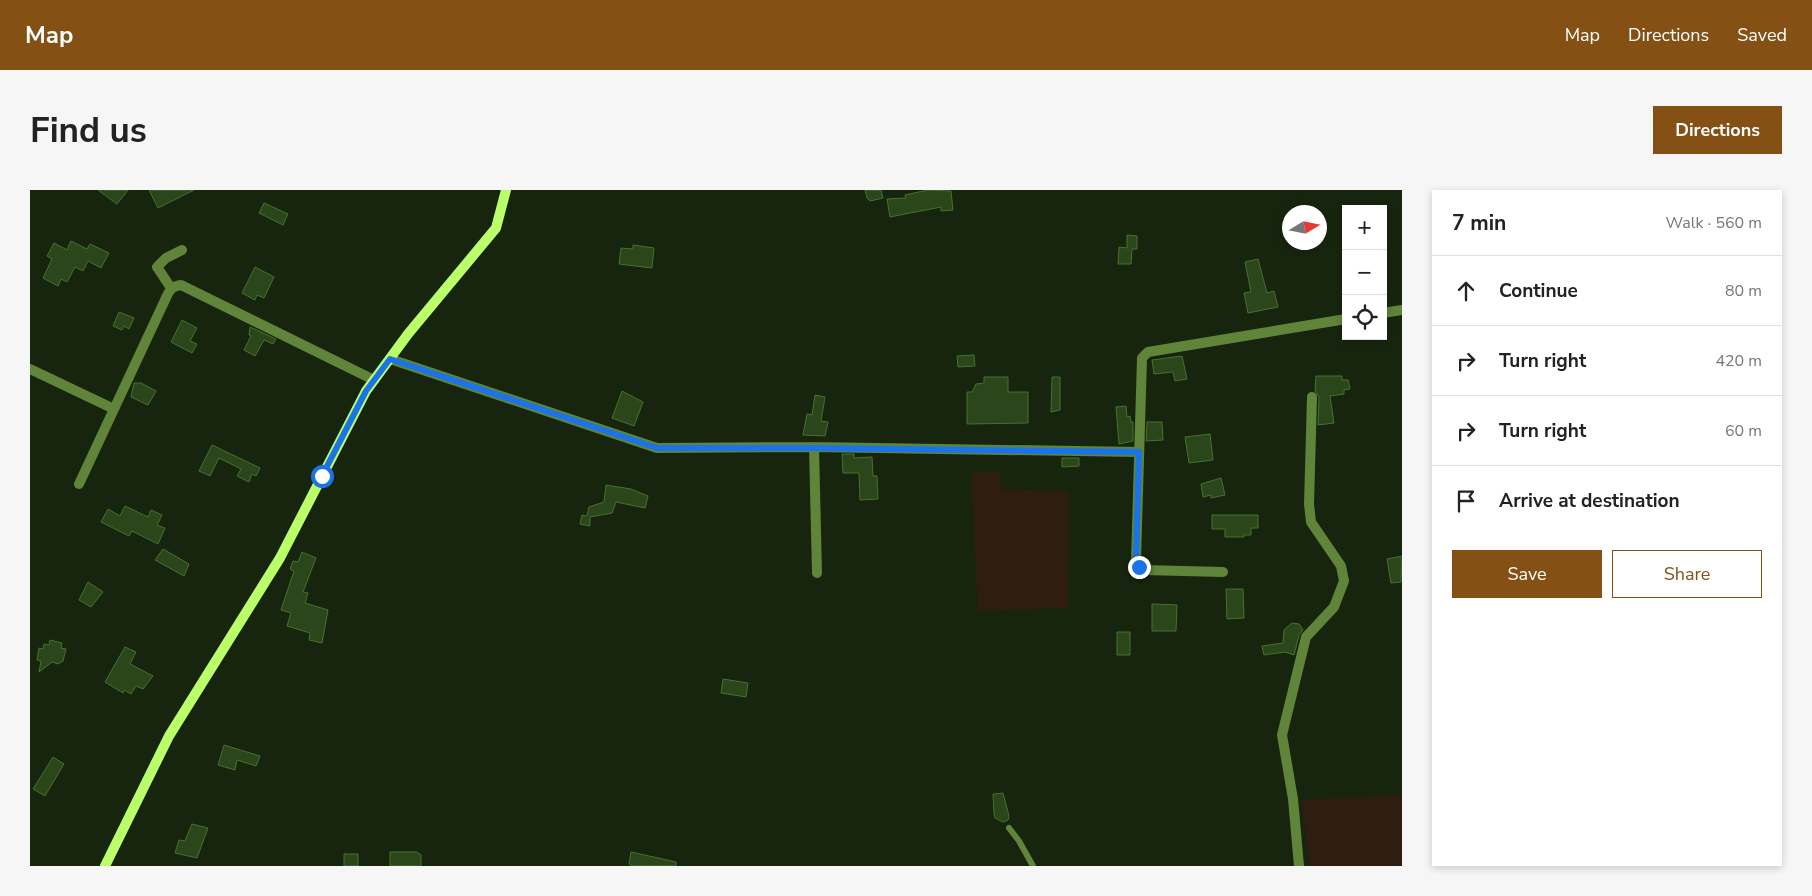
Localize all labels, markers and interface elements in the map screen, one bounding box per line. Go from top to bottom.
text: Map [25,19,73,51]
text: Map [1565,23,1600,47]
text: Directions [1628,23,1709,47]
text: Saved [1737,23,1787,47]
button: Directions [1653,106,1782,154]
text: Find us [30,107,147,154]
north arrow [1282,205,1327,250]
map controls [1342,205,1387,340]
button: + [1342,205,1387,250]
text: 7 min [1452,209,1506,237]
text: Walk · 560 m [1666,212,1762,234]
button: − [1342,250,1387,295]
icon: ahead [1452,277,1480,305]
text: Continue [1499,278,1578,304]
text: 80 m [1725,280,1762,302]
button: locate [1342,295,1387,340]
icon: right [1452,347,1480,375]
text: Turn right [1499,348,1586,374]
text: 420 m [1715,350,1762,372]
icon: right [1452,417,1480,445]
text: Turn right [1499,418,1586,444]
text: 60 m [1725,420,1762,442]
route start [311,465,334,488]
icon: arrive [1452,487,1480,515]
text: Arrive at destination [1499,488,1680,514]
button: Save [1452,550,1602,598]
button: Share [1612,550,1762,598]
route end [1128,556,1151,579]

